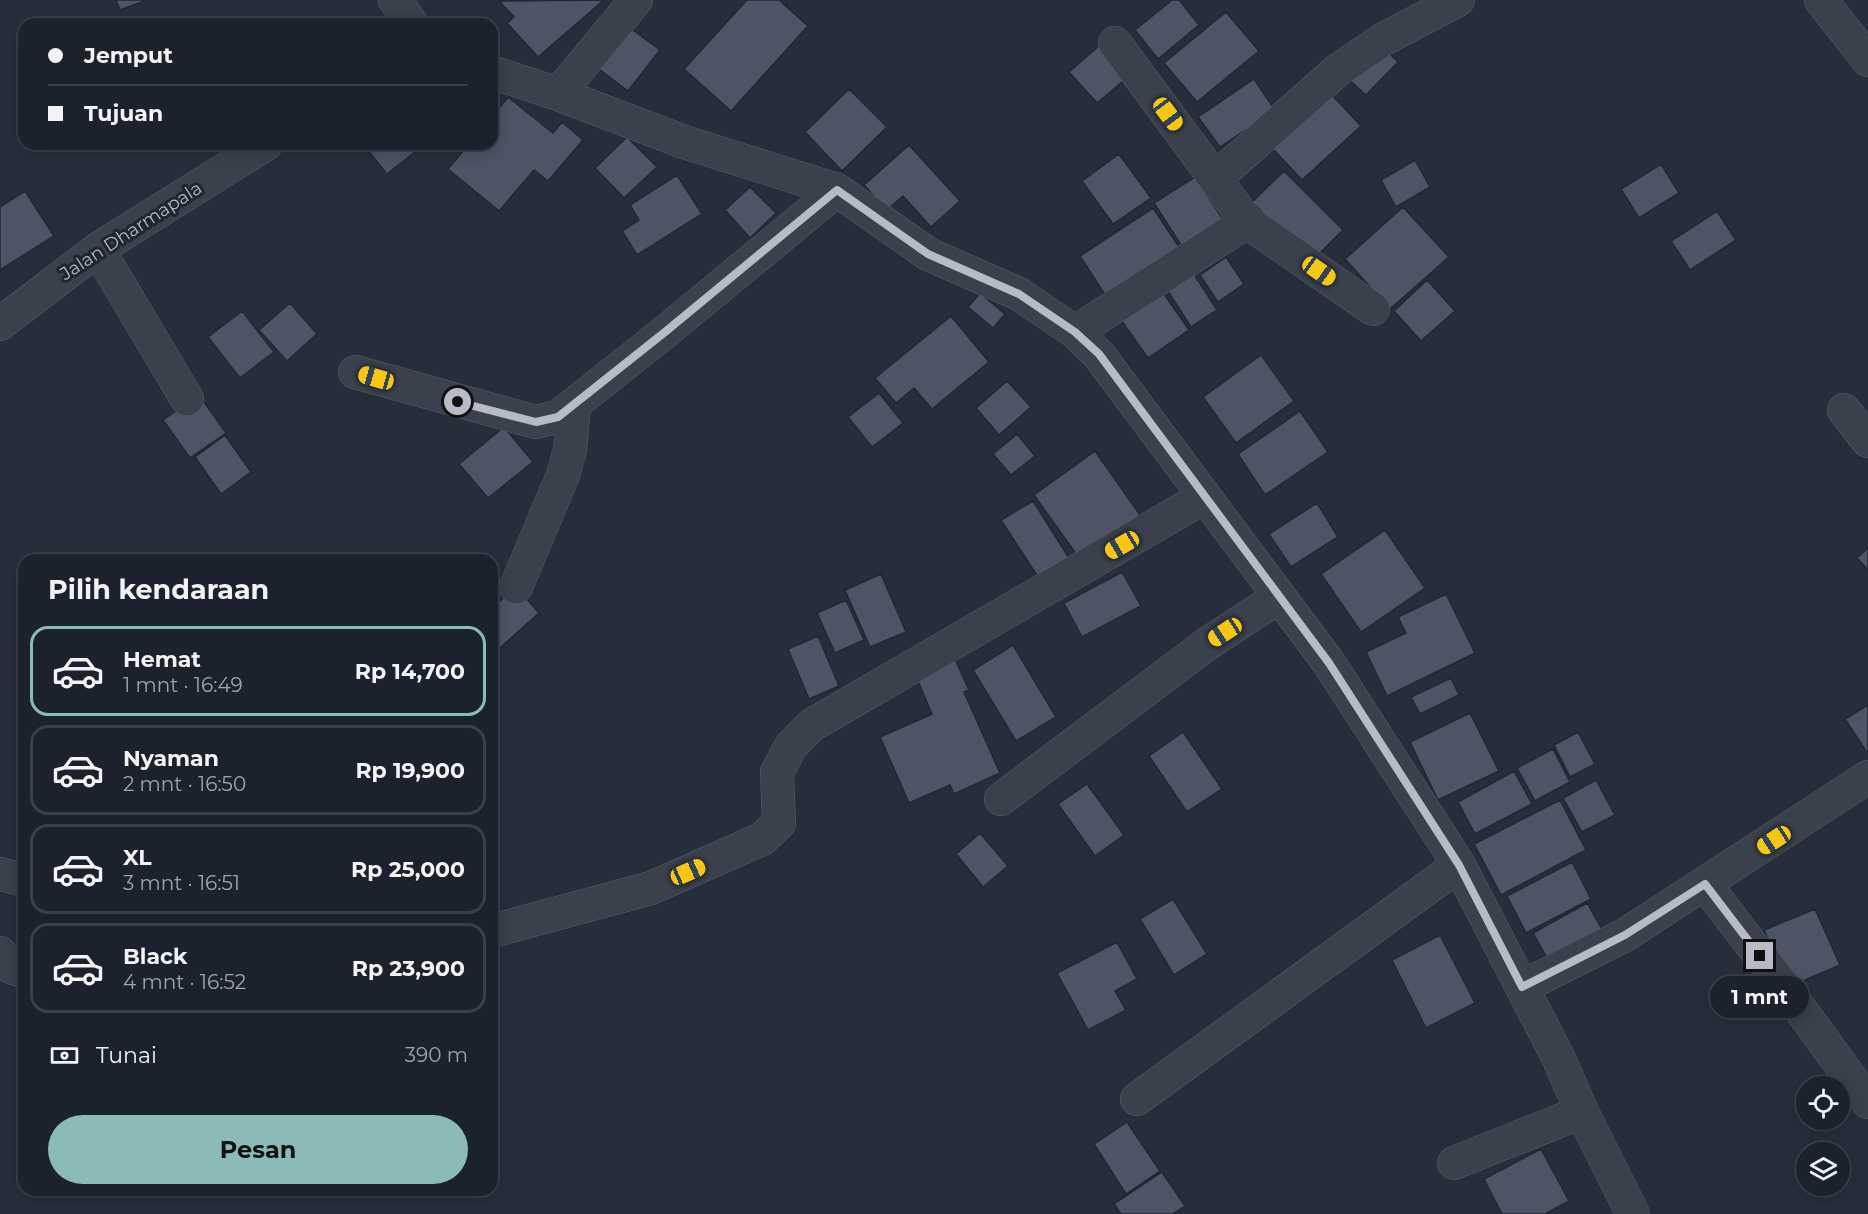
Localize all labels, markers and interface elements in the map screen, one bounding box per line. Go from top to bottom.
text: Jemput [84,42,173,69]
car [1150,94,1186,134]
text: Tujuan [84,100,163,127]
street label: Jalan Dharmapala [55,177,206,286]
car [1299,253,1339,289]
car [356,364,396,392]
route start [444,388,471,415]
car [1102,528,1142,562]
text: Pilih kendaraan [48,573,269,606]
car [1205,615,1245,649]
icon: car [51,644,105,698]
text: Hemat [123,646,201,673]
text: Rp 14,700 [355,658,465,685]
text: 1 mnt · 16:49 [123,673,243,697]
icon: car [51,743,105,797]
text: Nyaman [123,745,219,772]
text: Rp 19,900 [355,757,465,784]
text: 2 mnt · 16:50 [123,772,246,796]
car [1754,823,1794,857]
icon: car [51,842,105,896]
text: XL [123,844,152,871]
text: Rp 25,000 [351,856,465,883]
car [668,856,708,888]
text: 3 mnt · 16:51 [123,871,240,895]
icon: car [51,941,105,995]
route end [1746,942,1773,969]
text: Black [123,943,187,970]
text: Rp 23,900 [352,955,465,982]
text: 4 mnt · 16:52 [123,970,246,994]
callout: 1 mnt [1710,977,1810,1019]
text: 1 mnt [1731,985,1788,1009]
icon: cash [48,1039,81,1072]
text: Tunai [96,1042,157,1069]
text: 390 m [405,1043,468,1067]
map controls [1796,1076,1850,1196]
button: locate [1796,1076,1850,1130]
button: Pesan [48,1115,468,1184]
button: layers [1796,1142,1850,1196]

